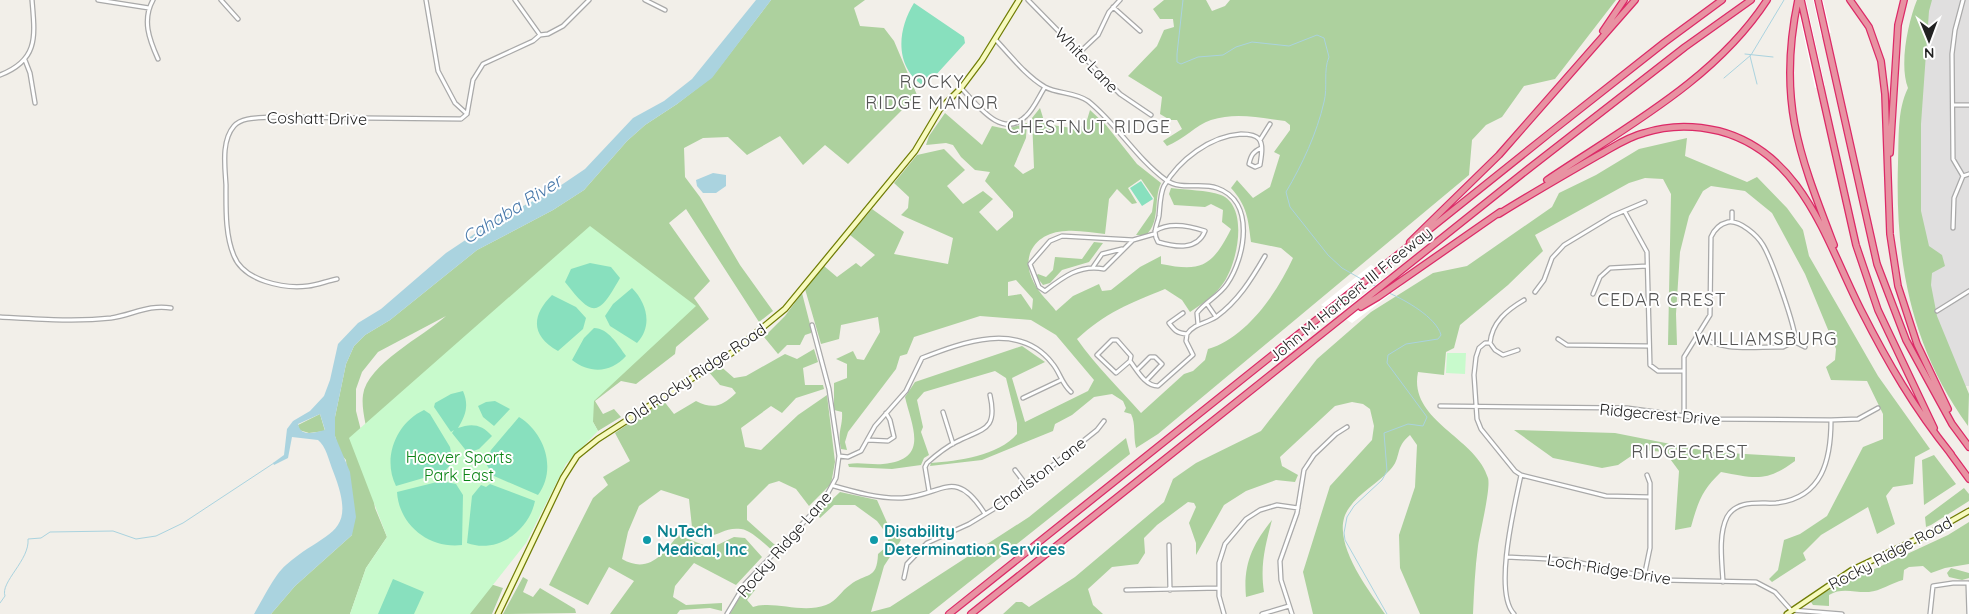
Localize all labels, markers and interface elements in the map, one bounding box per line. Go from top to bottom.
north arrow [1904,15,1954,65]
street label: White Lane [1051,23,1123,97]
text: N [1924,44,1935,62]
district label: ROCKY RIDGE MANOR [865,70,999,114]
street label: Coshatt Drive [267,107,367,129]
district label: CHESTNUT RIDGE [1007,115,1171,138]
water label: Cahaba River [458,168,568,249]
street label: John M. Harbert III Freeway [1264,222,1436,366]
district label: CEDAR CREST [1597,288,1727,311]
street label: Old Rocky Ridge Road [620,319,770,429]
district label: WILLIAMSBURG [1694,327,1838,350]
street label: Ridgecrest Drive [1599,399,1721,429]
street label: Charlston Lane [988,432,1090,516]
district label: RIDGECREST [1631,440,1749,463]
park label: Hoover Sports Park East [406,447,512,485]
street label: Rocky Ridge Lane [732,487,836,601]
street label: Rocky Ridge Road [1825,512,1955,594]
place label: NuTech Medical, Inc [657,521,747,559]
place label: Disability Determination Services [884,521,1066,559]
marker: NuTech Medical, Inc [641,534,653,546]
marker: Disability Determination Services [868,534,880,546]
street label: Loch Ridge Drive [1546,549,1672,589]

